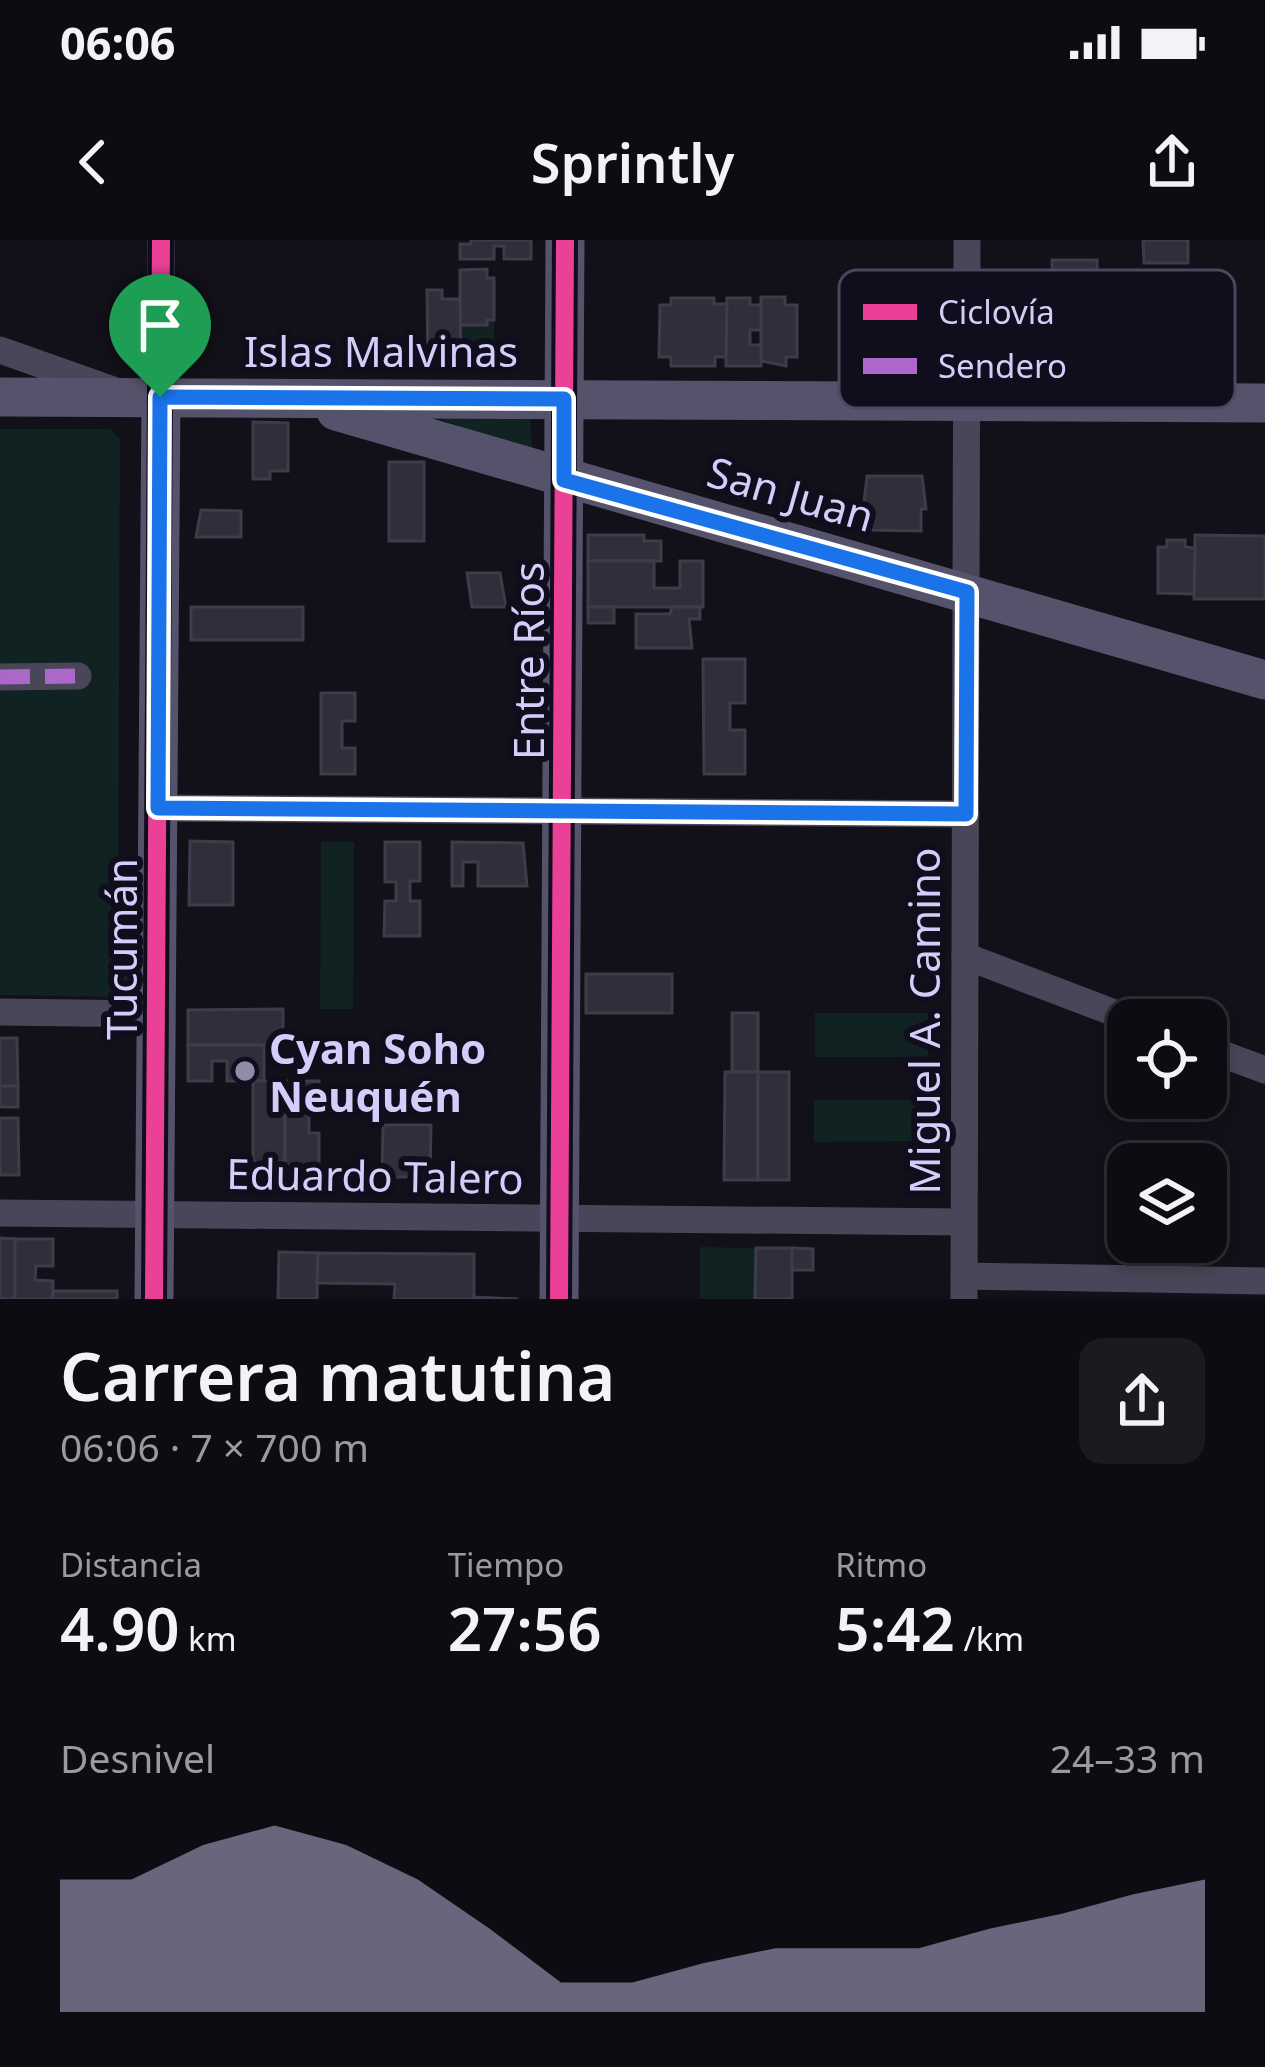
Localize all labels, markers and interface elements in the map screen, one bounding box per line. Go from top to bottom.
text: 06:06 [60,12,176,73]
text: Sprintly [531,125,734,199]
icon: back [60,129,126,195]
icon: share [1139,129,1205,195]
legend [839,270,1235,408]
pin [109,274,211,397]
text: Ciclovía [938,289,1055,334]
icon: arrive [127,292,193,358]
street label: Islas Malvinas [244,322,518,379]
text: Sendero [938,343,1067,388]
street label: San Juan [701,442,881,544]
street label: Entre Ríos [499,562,556,760]
street label: Miguel A. Camino [895,848,952,1194]
street label: Tucumán [92,858,149,1040]
map controls [1107,999,1227,1263]
button: locate [1107,999,1227,1119]
place label: Cyan Soho Neuquén [269,1019,486,1124]
marker: Cyan Soho Neuquén [232,1058,258,1084]
button: layers [1107,1143,1227,1263]
street label: Eduardo Talero [226,1144,524,1206]
text: Carrera matutina [60,1330,615,1420]
button: share [1079,1338,1205,1464]
text: 06:06 · 7 × 700 m [60,1420,369,1473]
text: Distancia [60,1542,202,1587]
text: Tiempo [448,1542,564,1587]
text: Ritmo [835,1542,927,1587]
text: 4.90 [60,1587,180,1669]
text: 27:56 [448,1587,602,1669]
text: 5:42 [835,1587,955,1669]
text: km [180,1616,237,1661]
text: /km [955,1616,1024,1661]
text: Desnivel [60,1731,215,1784]
text: 24–33 m [1050,1731,1205,1784]

